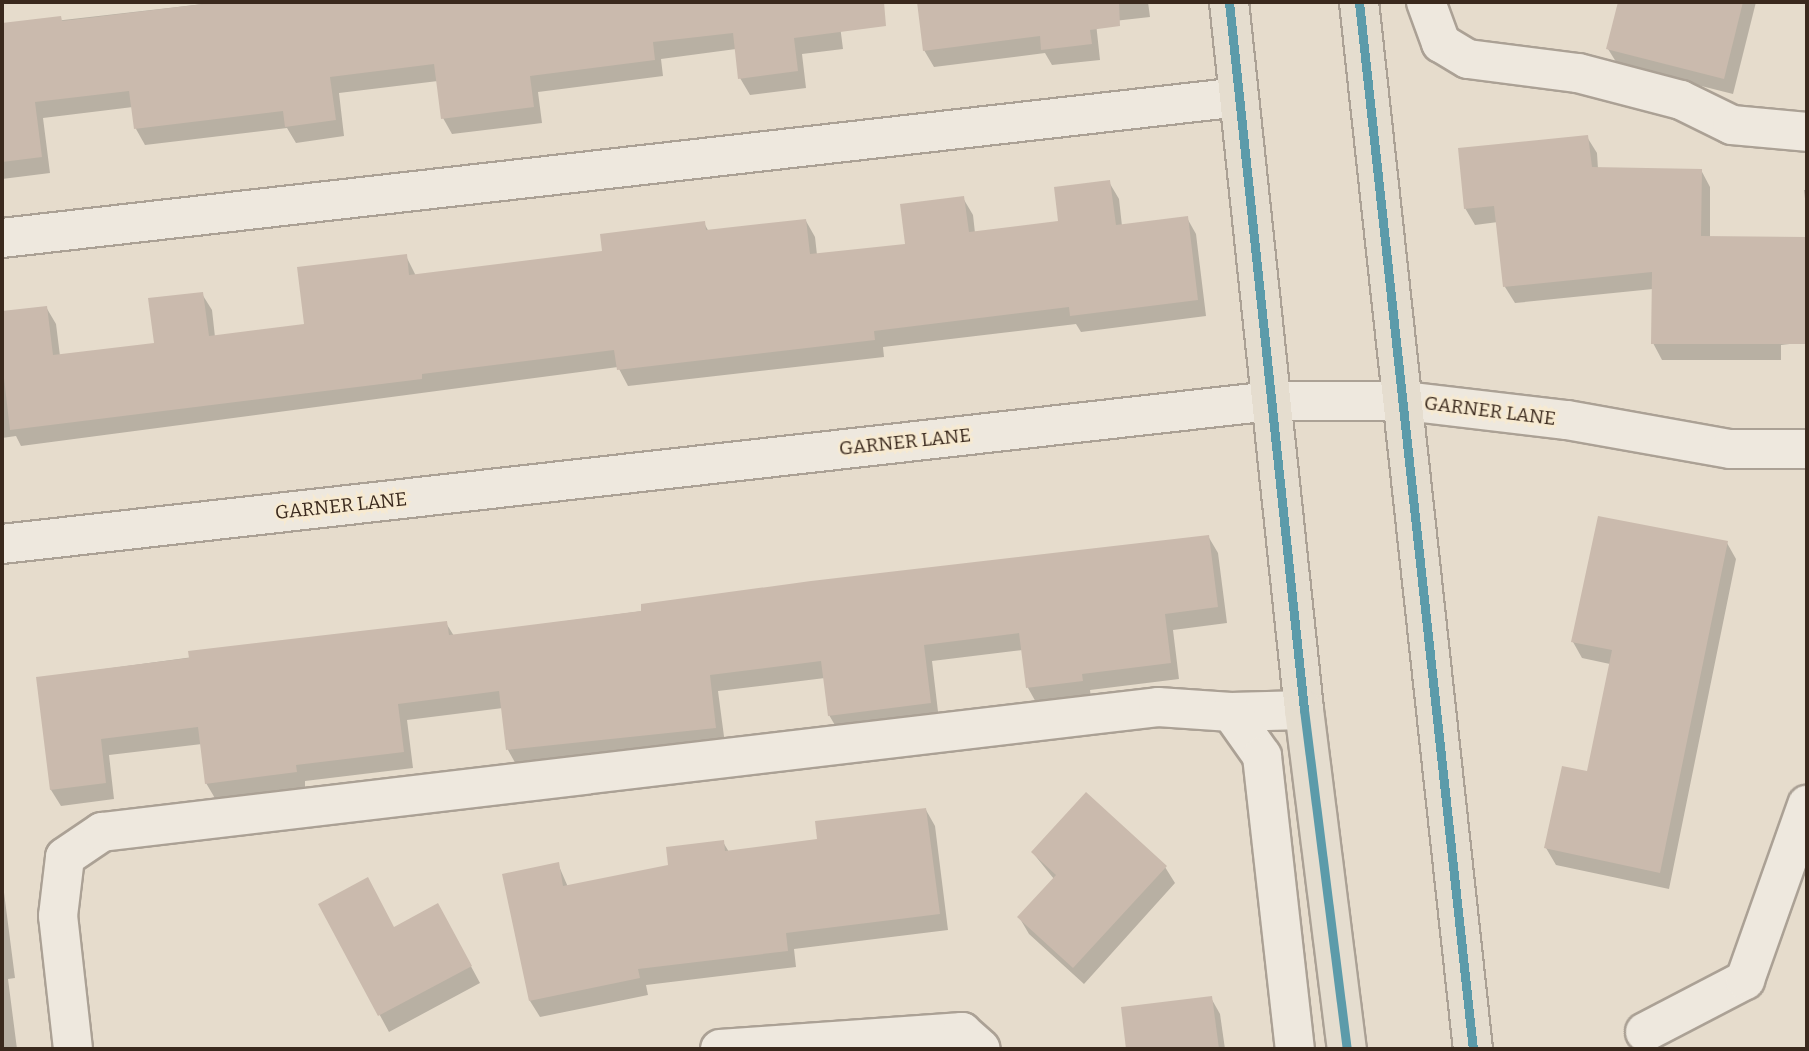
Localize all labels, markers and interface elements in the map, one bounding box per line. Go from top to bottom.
street label: GARNER LANE [1423,392,1557,430]
street label: GARNER LANE [838,424,972,460]
street label: GARNER LANE [274,488,408,524]

